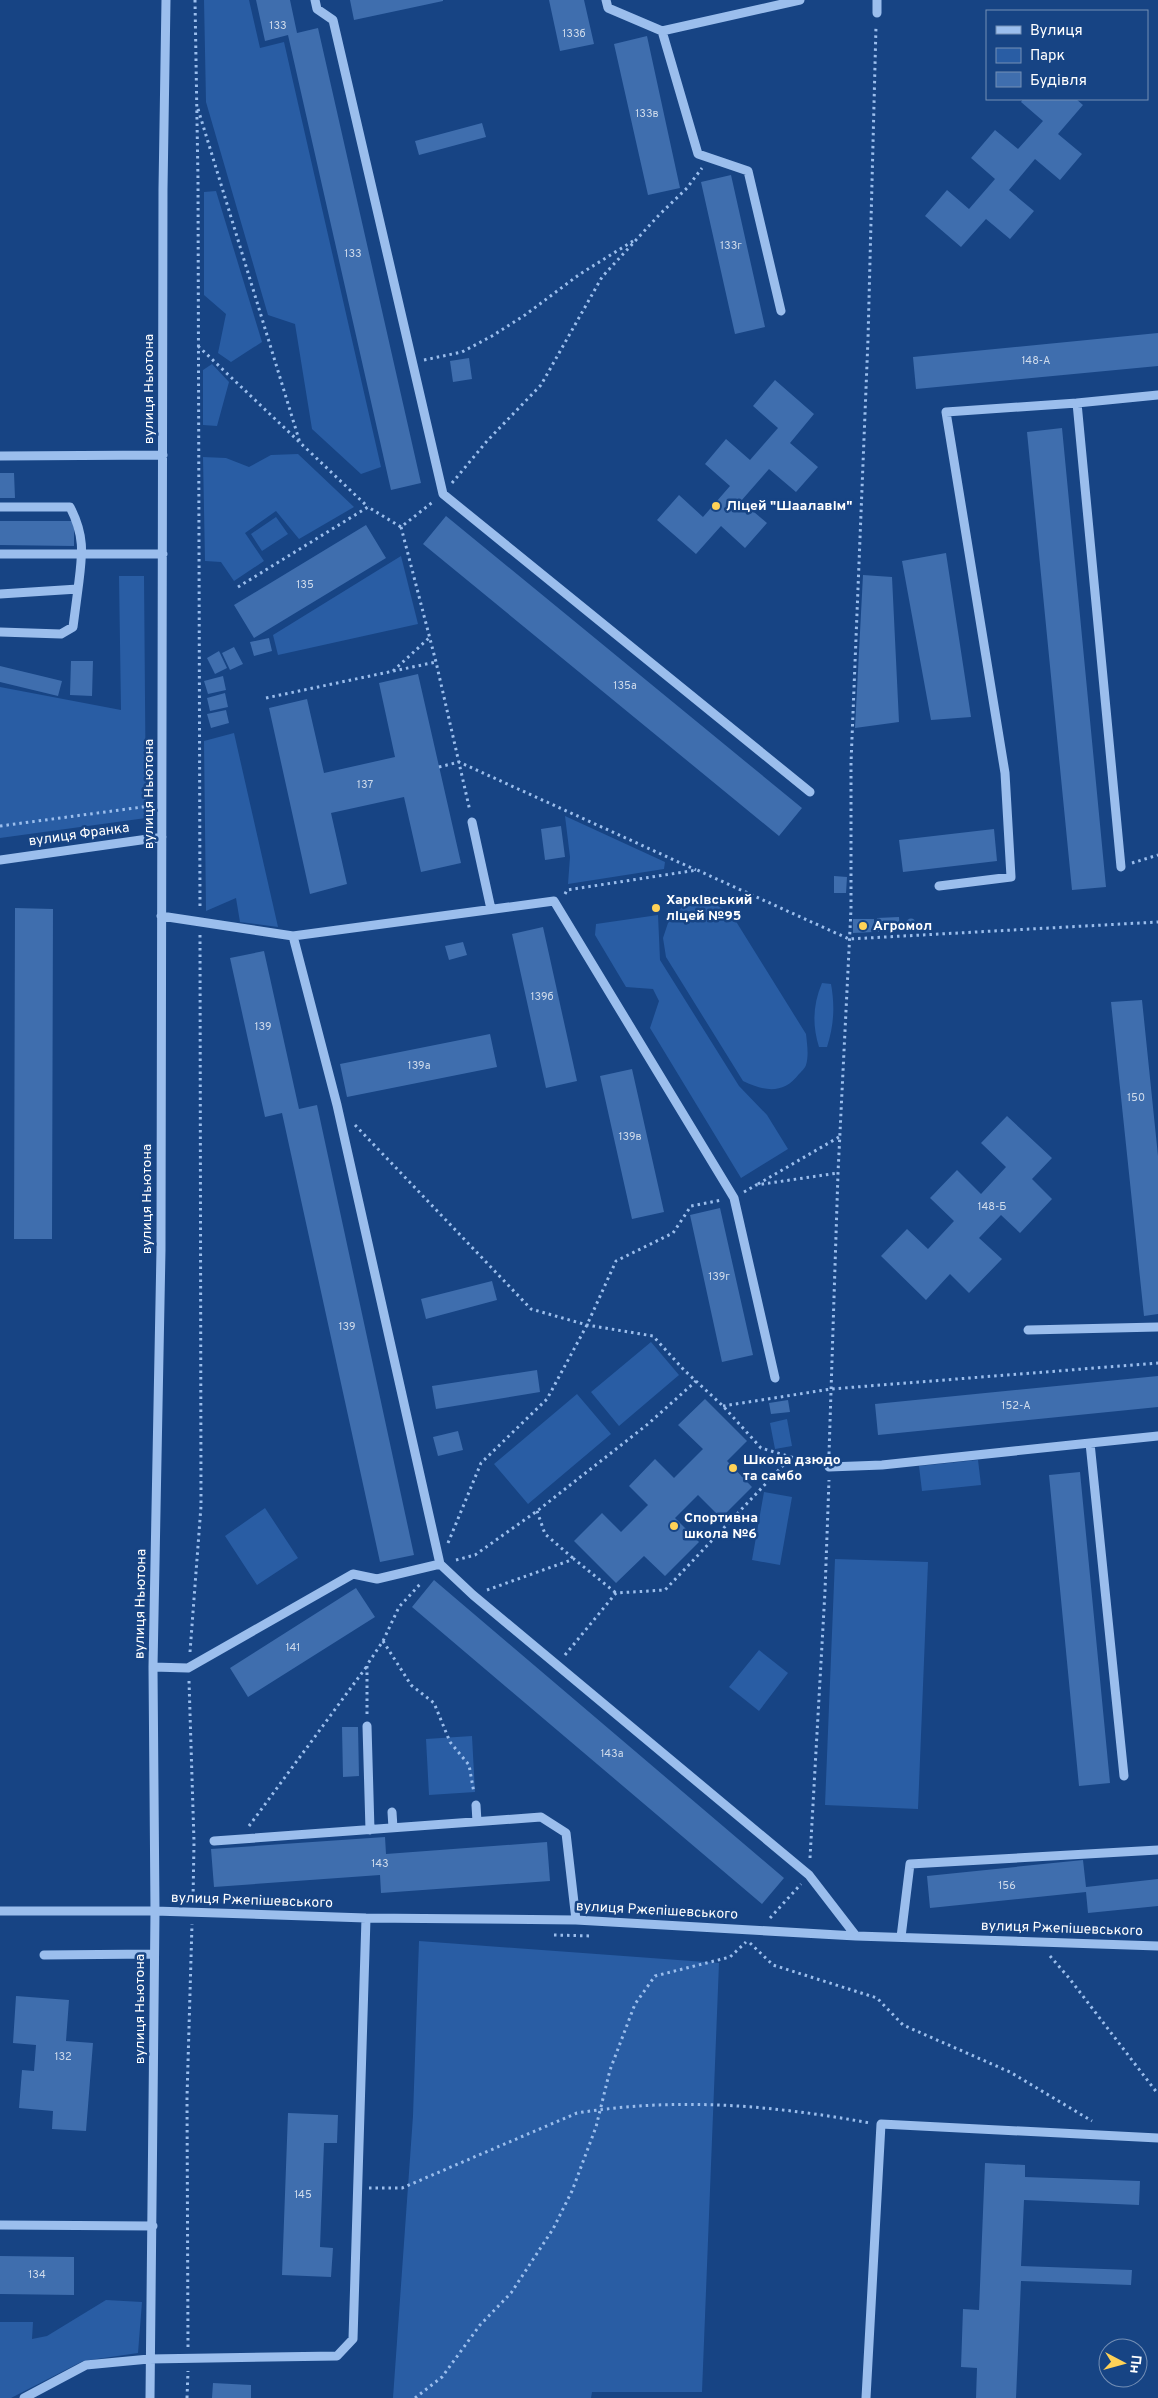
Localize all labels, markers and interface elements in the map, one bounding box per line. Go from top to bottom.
legend [986,10,1148,100]
house number: 133 [269,19,287,33]
text: Вулиця [1030,22,1083,41]
house number: 133б [562,27,586,41]
text: Парк [1030,47,1065,66]
text: Будівля [1030,72,1087,91]
house number: 133в [635,107,659,121]
house number: 133г [720,239,742,253]
house number: 133 [344,247,362,261]
street label: вулиця Ньютона [141,334,158,444]
house number: 148-А [1021,354,1051,368]
place label: Ліцей "Шаалавім" [726,498,852,515]
marker: Ліцей "Шаалавім" [710,500,722,512]
house number: 135 [296,578,314,592]
house number: 135а [613,679,637,693]
street label: вулиця Ньютона [141,739,158,849]
house number: 137 [357,778,373,792]
street label: вулиця Франка [28,820,130,850]
place label: Харківський ліцей №95 [666,892,752,925]
marker: Харківський ліцей №95 [650,902,662,914]
place label: Агромол [873,918,932,935]
marker: Агромол [857,920,869,932]
house number: 139б [530,990,554,1004]
house number: 139 [254,1020,272,1034]
house number: 139а [408,1059,431,1073]
house number: 150 [1127,1091,1145,1105]
house number: 139в [618,1130,642,1144]
street label: вулиця Ньютона [139,1144,156,1254]
house number: 148-Б [978,1200,1006,1214]
house number: 139г [708,1270,730,1284]
house number: 139 [338,1320,356,1334]
house number: 152-А [1001,1399,1031,1413]
place label: Школа дзюдо та самбо [743,1452,841,1485]
marker: Школа дзюдо та самбо [727,1462,739,1474]
place label: Спортивна школа №6 [684,1510,758,1543]
marker: Спортивна школа №6 [668,1520,680,1532]
street label: вулиця Ньютона [132,1549,150,1659]
house number: 141 [286,1641,300,1655]
house number: 143а [600,1747,624,1761]
house number: 143 [371,1857,389,1871]
house number: 156 [998,1879,1016,1893]
street label: вулиця Ржепішевського [171,1890,334,1912]
street label: вулиця Ржепішевського [576,1898,739,1924]
street label: вулиця Ржепішевського [981,1918,1144,1940]
street label: вулиця Ньютона [132,1954,149,2064]
house number: 132 [54,2050,72,2064]
house number: 145 [294,2188,312,2202]
house number: 134 [28,2268,46,2282]
north arrow [1098,2338,1148,2388]
text: Пн [1125,2354,1144,2374]

